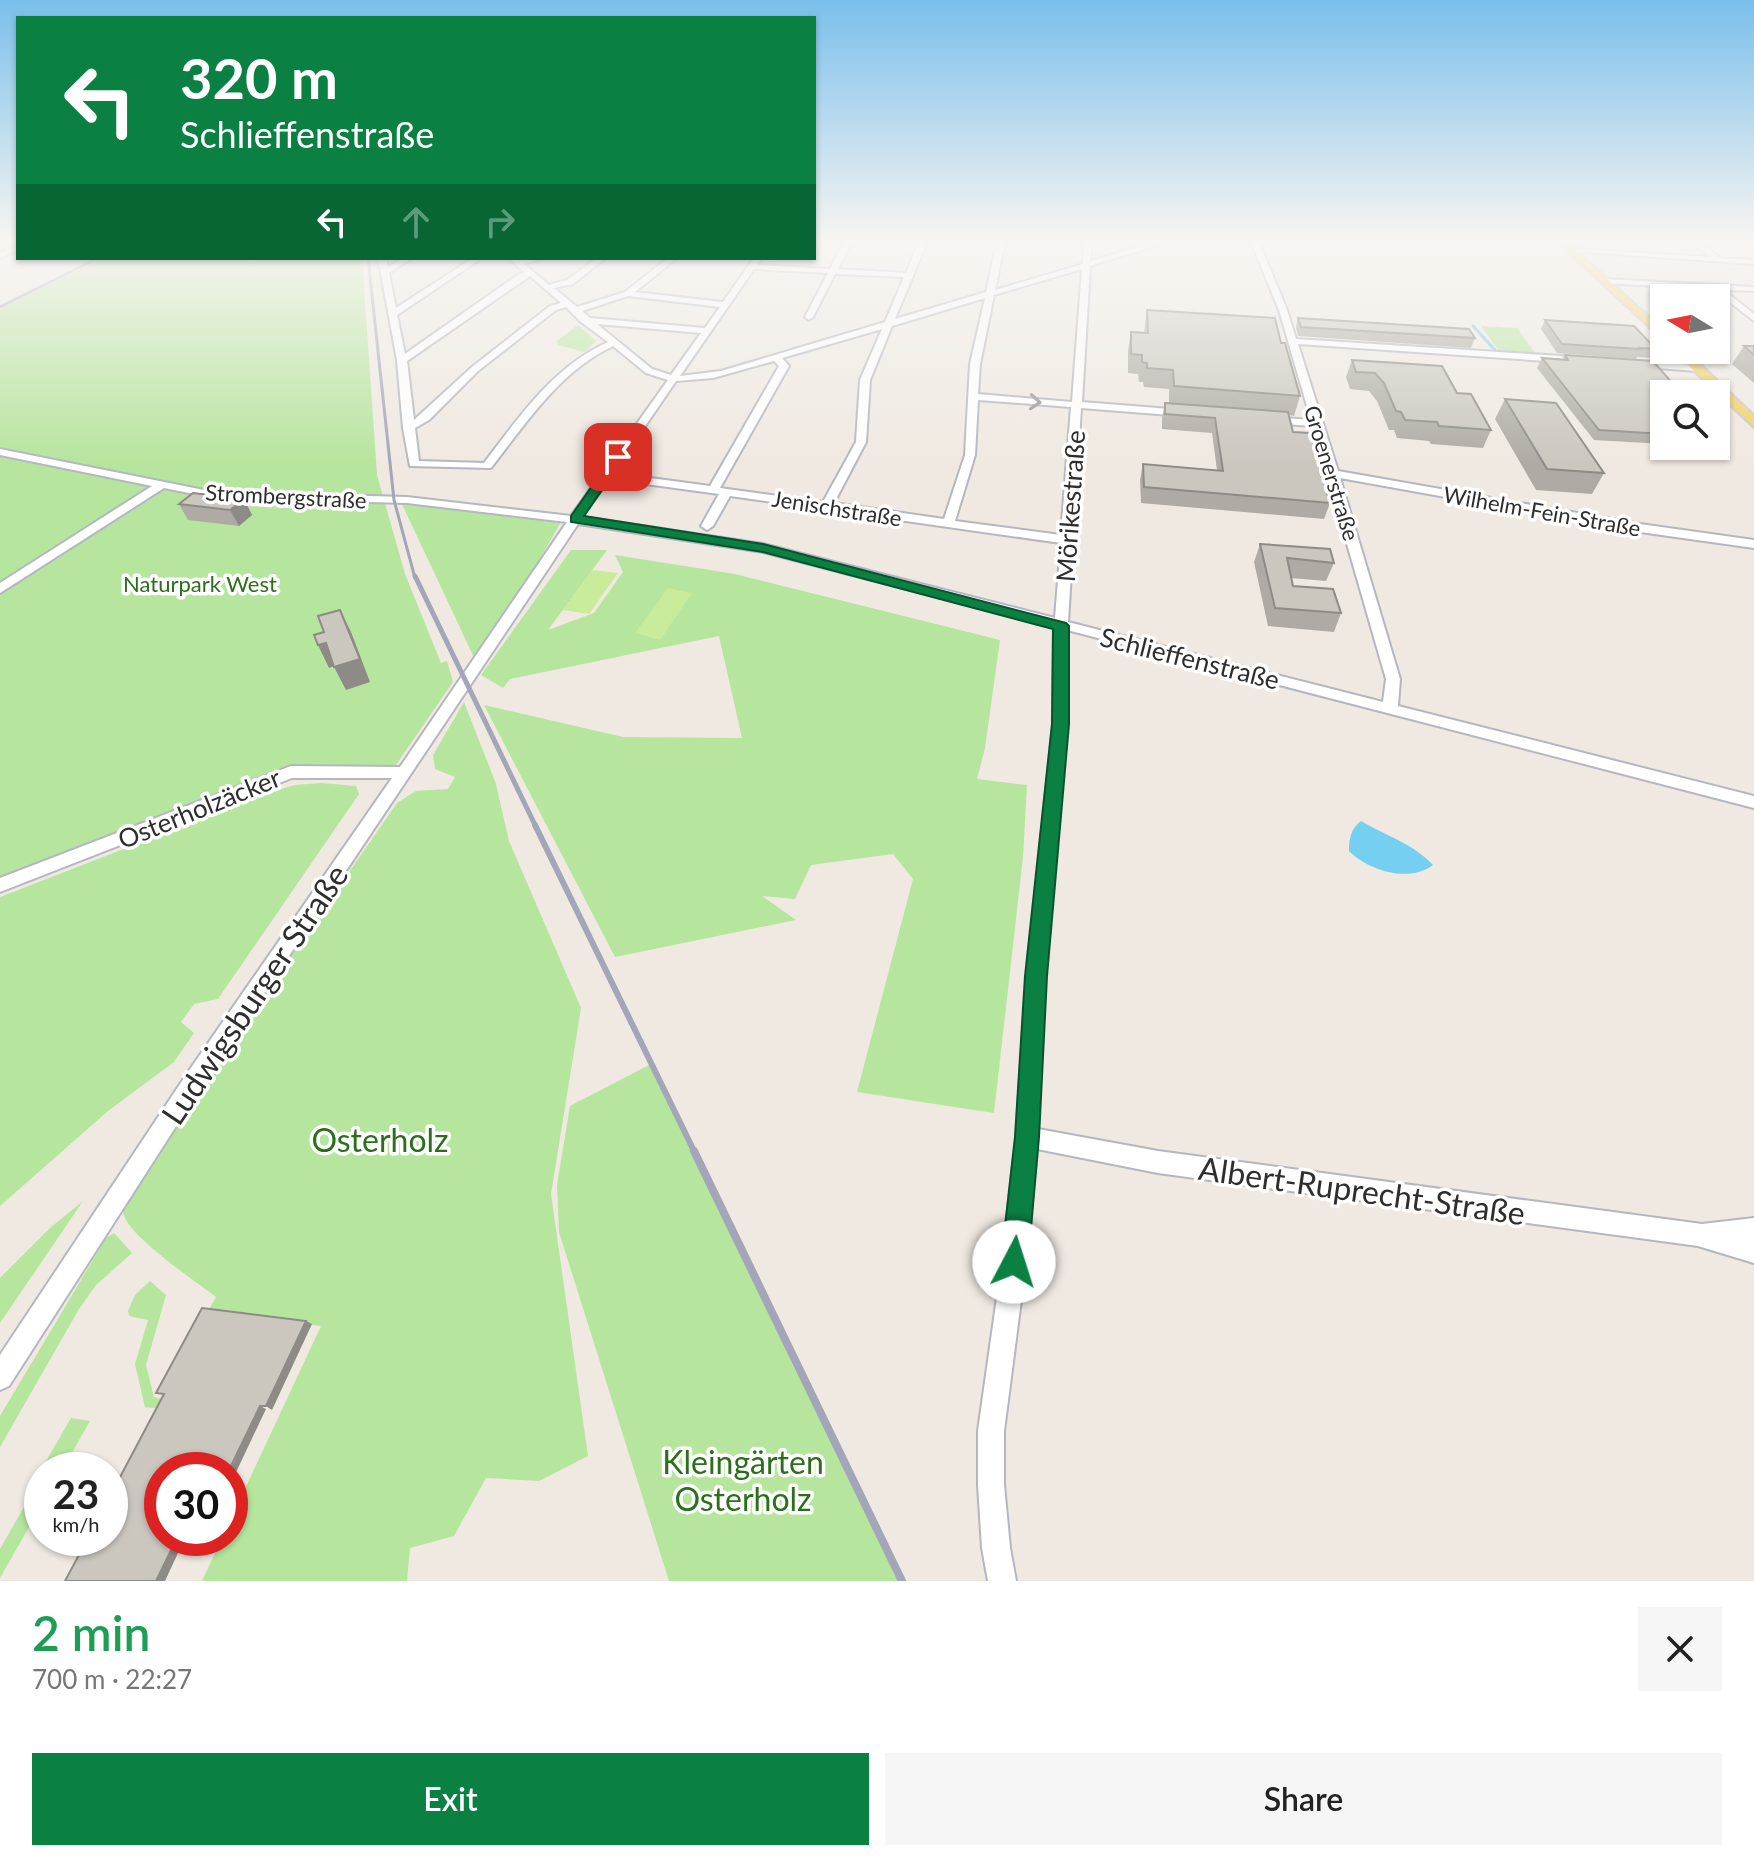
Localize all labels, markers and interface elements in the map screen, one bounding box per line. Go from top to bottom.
text: 320 m [180,44,338,111]
icon: left [48,48,152,152]
text: Schlieffenstraße [180,112,434,156]
icon: left [310,200,354,244]
icon: ahead [394,200,438,244]
icon: right [478,200,522,244]
north arrow [1650,284,1730,364]
map controls [1650,284,1730,460]
button: search [1650,380,1730,460]
one-way arrow [1029,393,1042,410]
street label: Groenerstraße [1299,402,1365,544]
pin [584,423,652,491]
street label: Mörikestraße [1049,429,1091,583]
icon: arrive [596,435,640,479]
street label: Strombergstraße [205,478,367,514]
street label: Wilhelm-Fein-Straße [1441,480,1643,542]
street label: Jenischstraße [770,484,904,532]
park label: Naturpark West [123,570,277,597]
street label: Schlieffenstraße [1097,620,1283,696]
street label: Osterholzäcker [113,761,285,855]
street label: Ludwigsburger Straße [153,857,355,1131]
park label: Osterholz [311,1120,449,1159]
street label: Albert-Ruprecht-Straße [1196,1148,1528,1232]
position arrow [972,1220,1056,1304]
park label: Kleingärten Osterholz [662,1442,824,1518]
speed limit sign: 30 [144,1452,248,1556]
text: 23 [53,1470,99,1518]
text: km/h [53,1512,99,1536]
text: 2 min [32,1604,150,1661]
button: close [1638,1607,1722,1691]
text: 700 m · 22:27 [32,1663,192,1695]
button: Exit [32,1753,869,1845]
button: Share [885,1753,1722,1845]

